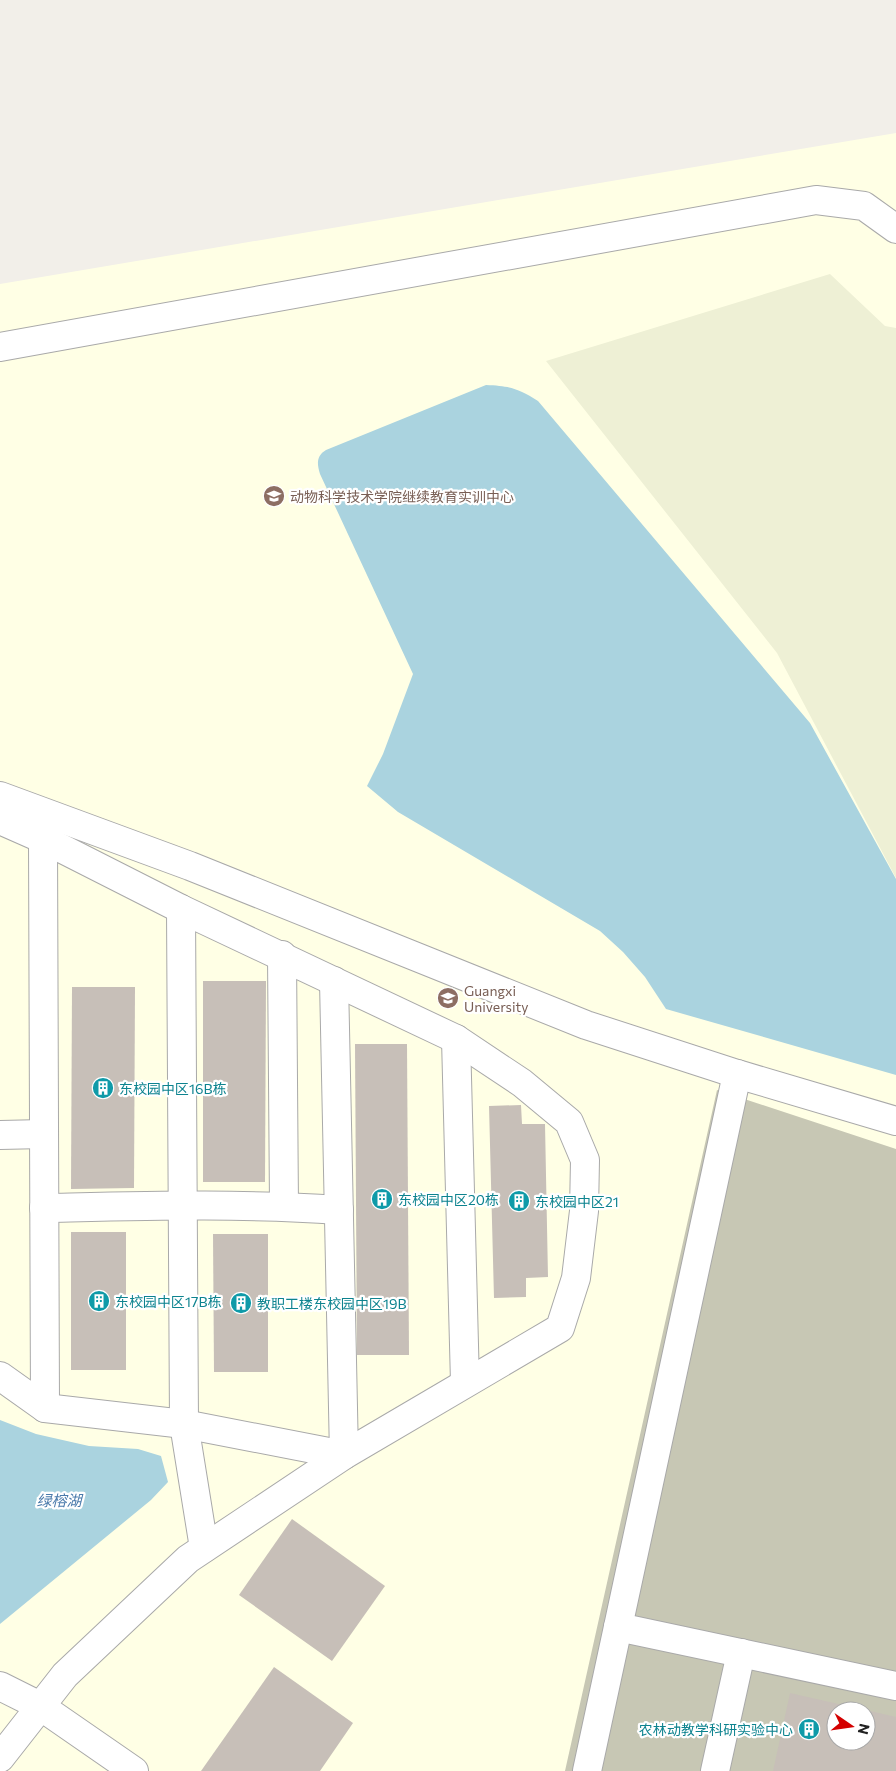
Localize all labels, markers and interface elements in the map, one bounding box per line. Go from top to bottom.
school or university icon: 动物科学技术学院继续教育实训中心 [262,484,286,508]
place label: 动物科学技术学院继续教育实训中心 [290,488,514,505]
place label: Guangxi University [464,982,528,1015]
school or university icon: Guangxi University [436,986,460,1010]
building icon: 东校园中区16B栋 [91,1076,115,1100]
place label: 东校园中区16B栋 [119,1080,227,1097]
building icon: 东校园中区20栋 [370,1187,394,1211]
building icon: 东校园中区21 [507,1189,531,1213]
place label: 东校园中区20栋 [398,1191,499,1208]
place label: 东校园中区21 [535,1193,619,1210]
building icon: 东校园中区17B栋 [87,1289,111,1313]
building icon: 教职工楼东校园中区19B [229,1291,253,1315]
place label: 东校园中区17B栋 [115,1293,221,1310]
place label: 教职工楼东校园中区19B [257,1295,407,1312]
water label: 绿榕湖 [36,1491,83,1509]
north arrow [826,1701,876,1751]
building icon: 农林动教学科研实验中心 [797,1717,821,1741]
place label: 农林动教学科研实验中心 [639,1721,793,1738]
text: N [855,1722,874,1736]

